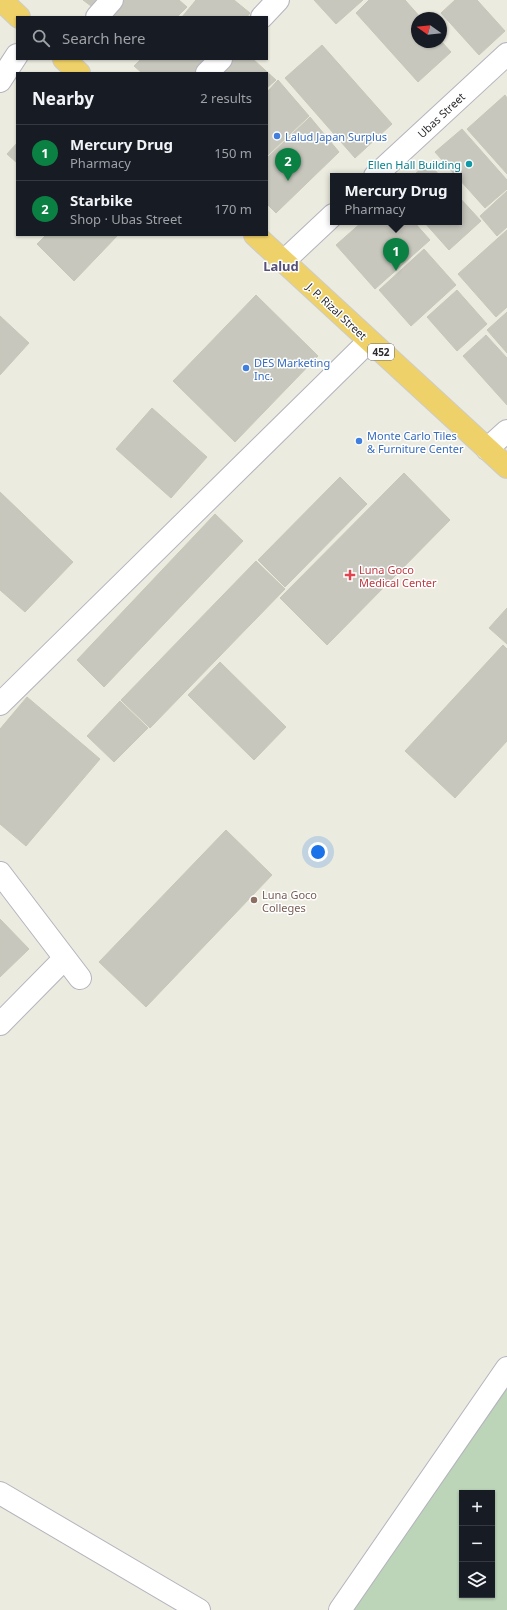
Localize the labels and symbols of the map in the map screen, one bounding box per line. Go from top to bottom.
north arrow [411,12,447,48]
street label: Ubas Street [414,89,468,141]
place label: Lalud Japan Surplus [285,129,387,144]
marker: Lalud Japan Surplus [272,131,282,141]
pin: 2 [275,148,301,181]
place label: Ellen Hall Building [368,157,461,172]
marker: Ellen Hall Building [464,159,474,169]
pin: 1 [383,238,409,271]
district label: Lalud [263,257,299,275]
street label: J. P. Rizal Street [303,278,370,343]
road number: 452 [368,344,394,360]
place label: DES Marketing Inc. [254,355,330,383]
marker: DES Marketing Inc. [241,363,251,373]
place label: Monte Carlo Tiles & Furniture Center [367,428,464,456]
marker: Monte Carlo Tiles & Furniture Center [354,436,364,446]
place label: Luna Goco Medical Center [359,562,437,590]
marker: Luna Goco Medical Center [344,569,356,581]
your location [308,842,328,862]
place label: Luna Goco Colleges [262,887,317,915]
marker: Luna Goco Colleges [249,895,259,905]

